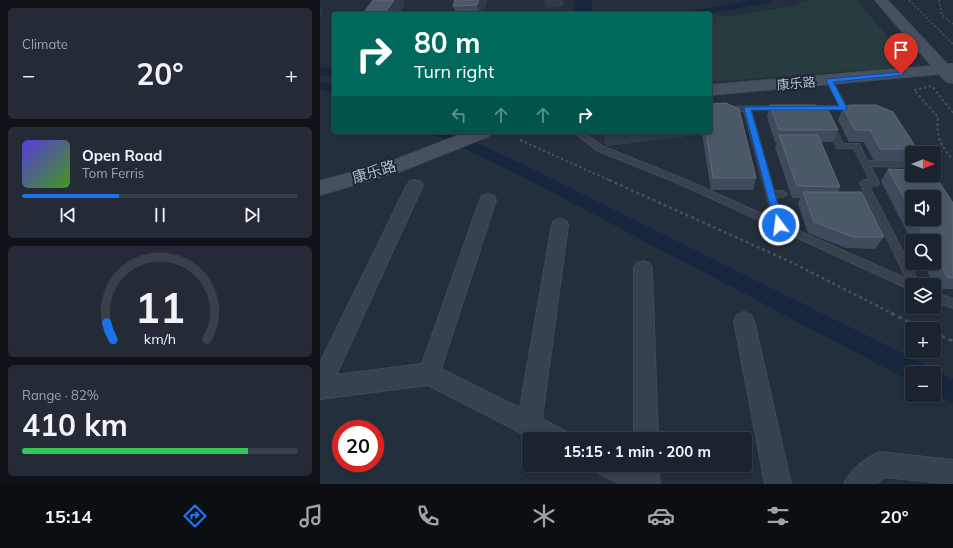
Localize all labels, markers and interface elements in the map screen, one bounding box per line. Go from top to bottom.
text: 80 m [414,25,480,60]
icon: right [348,28,400,80]
pin [884,33,918,74]
text: Climate [22,36,68,52]
icon: arrive [890,39,912,61]
text: 20° [136,55,184,93]
text: Turn right [414,60,494,83]
text: − [22,61,35,89]
text: + [285,61,298,89]
street label: 康乐路 [776,73,816,93]
icon: left [448,104,470,126]
icon: ahead [490,104,512,126]
icon: ahead [532,104,554,126]
icon: right [574,104,596,126]
text: Open Road [82,146,162,165]
north arrow [905,146,941,182]
map controls [905,146,941,402]
street label: 康乐路 [350,156,398,187]
text: Tom Ferris [82,165,144,181]
button: sound [905,190,941,226]
icon: previous [57,204,79,226]
icon: pause [149,204,171,226]
icon: next [241,204,263,226]
position arrow [758,204,800,246]
button: search [905,234,941,270]
button: layers [905,278,941,314]
text: 11 [135,280,185,332]
button: + [905,322,941,358]
text: km/h [144,329,176,347]
button: − [905,366,941,402]
text: Range · 82% [22,387,99,403]
text: 410 km [22,406,128,444]
speed limit sign: 20 [332,420,384,472]
text: 15:15 · 1 min · 200 m [563,442,711,461]
icon: directions [181,502,209,530]
icon: music [297,502,325,530]
icon: phone [414,502,442,530]
icon: climate [530,502,558,530]
icon: car [647,502,675,530]
icon: filters [764,502,792,530]
text: 15:14 [44,505,92,528]
text: 20° [880,505,909,528]

